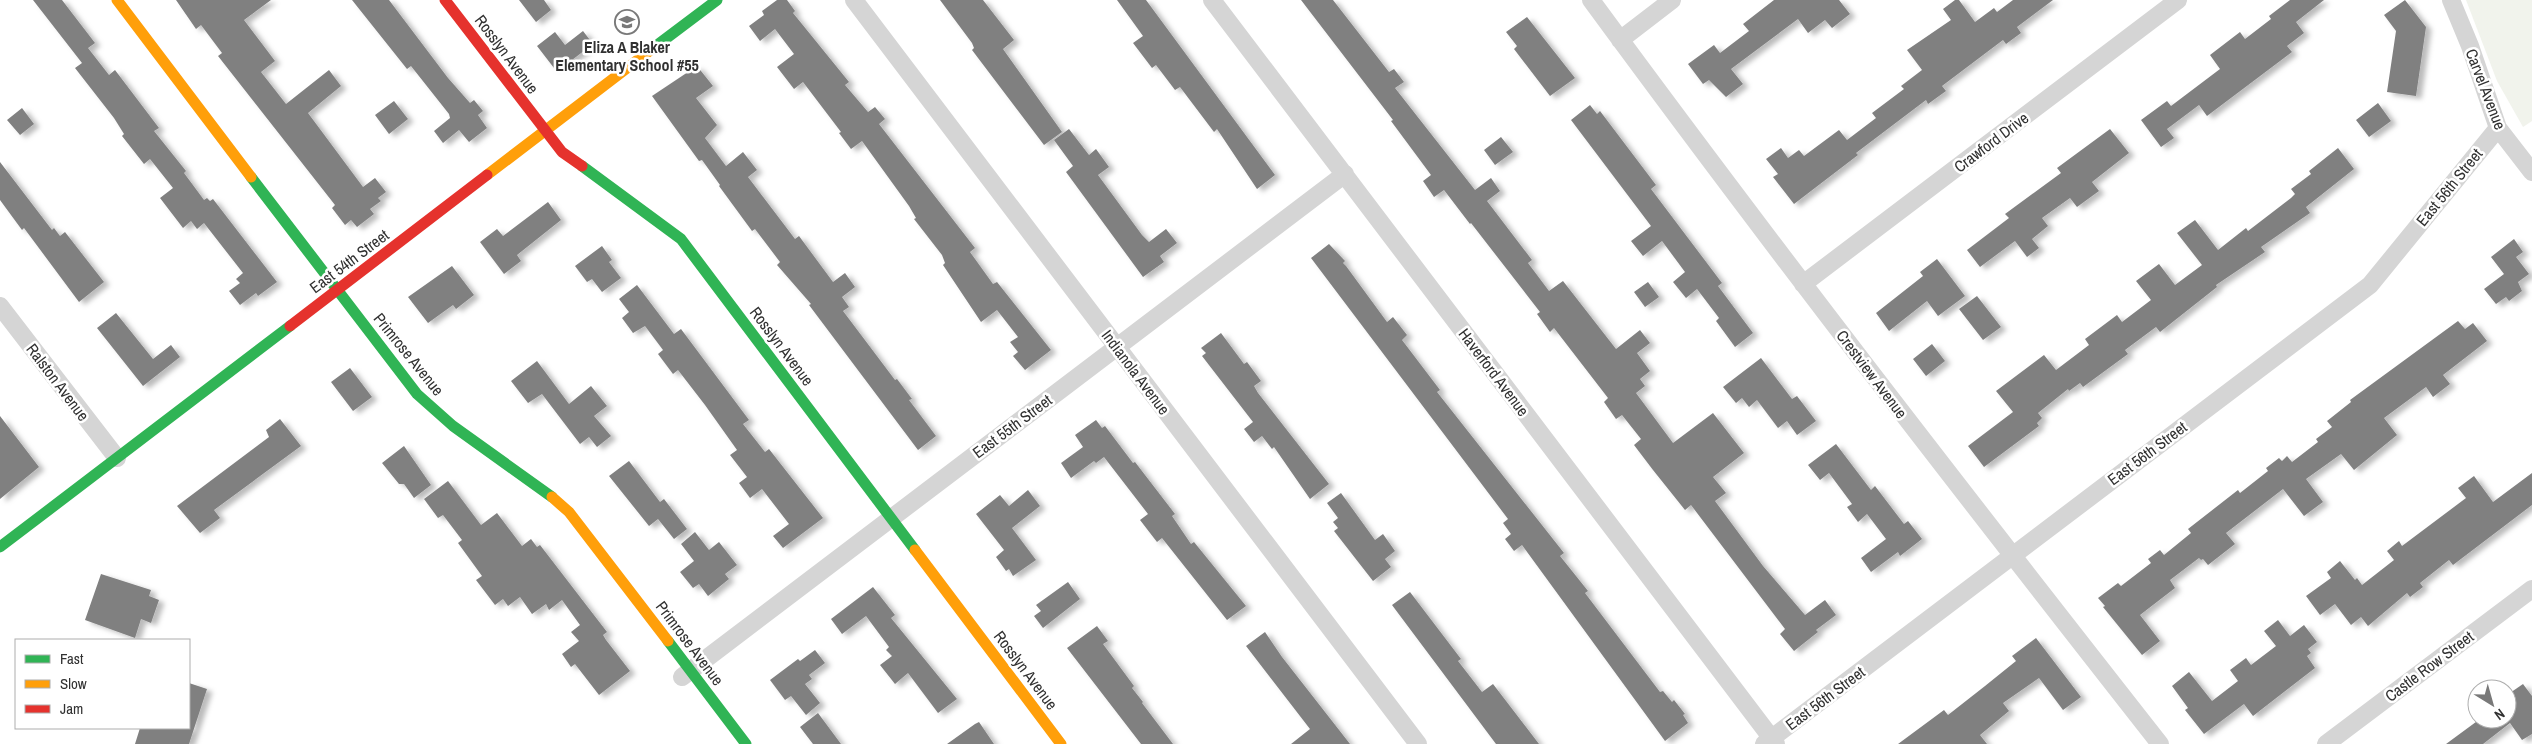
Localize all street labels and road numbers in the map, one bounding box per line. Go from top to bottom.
street label: Rosslyn Avenue [470,10,544,98]
street label: Carvel Avenue [2460,45,2512,133]
street label: Crawford Drive [1949,107,2033,177]
street label: East 56th Street [2411,143,2487,230]
street label: East 54th Street [305,224,393,298]
street label: Rosslyn Avenue [745,302,819,390]
street label: Primrose Avenue [369,308,449,400]
street label: Haverford Avenue [1454,324,1534,420]
street label: Indianola Avenue [1097,325,1175,419]
street label: Crestview Avenue [1831,325,1913,423]
street label: Ralston Avenue [22,339,94,425]
street label: East 55th Street [968,389,1056,463]
street label: East 56th Street [2103,416,2191,490]
street label: Primrose Avenue [651,596,729,690]
street label: Castle Row Street [2380,625,2478,707]
street label: Rosslyn Avenue [989,626,1063,714]
street label: East 56th Street [1781,661,1869,735]

